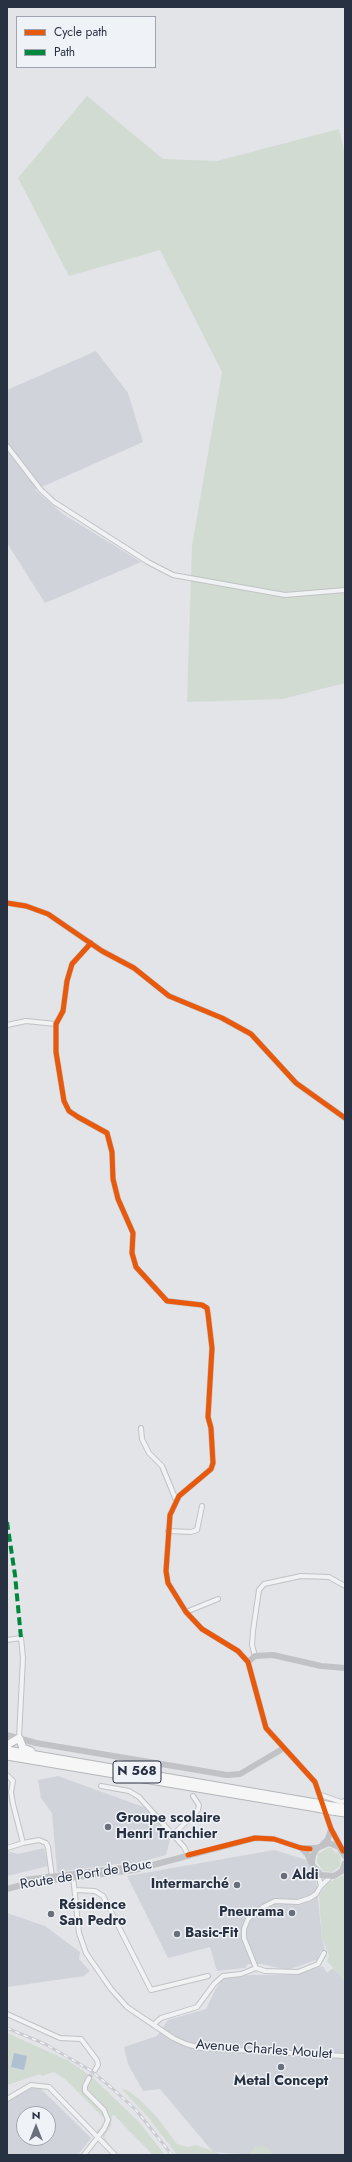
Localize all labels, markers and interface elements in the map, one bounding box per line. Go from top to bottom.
legend [16,16,156,68]
text: Cycle path [54,23,107,41]
text: Path [54,43,75,61]
road number: N 568 [113,1761,161,1783]
place label: Groupe scolaire Henri Tranchier [116,1811,220,1844]
marker: Groupe scolaire Henri Tranchier [103,1822,113,1832]
street label: Route de Port de Bouc [19,1856,153,1894]
place label: Aldi [292,1868,319,1884]
marker: Aldi [279,1871,289,1881]
place label: Intermarché [151,1877,229,1893]
marker: Intermarché [232,1880,242,1890]
place label: Résidence San Pedro [59,1898,126,1930]
place label: Pneurama [219,1905,284,1921]
marker: Pneurama [287,1908,297,1918]
marker: Résidence San Pedro [46,1909,56,1919]
place label: Basic-Fit [185,1926,238,1942]
marker: Basic-Fit [172,1929,182,1939]
street label: Avenue Charles Moulet [195,2037,333,2063]
marker: Metal Concept [276,2062,286,2072]
place label: Metal Concept [234,2074,328,2090]
north arrow [16,2106,56,2146]
text: N [32,2107,40,2123]

